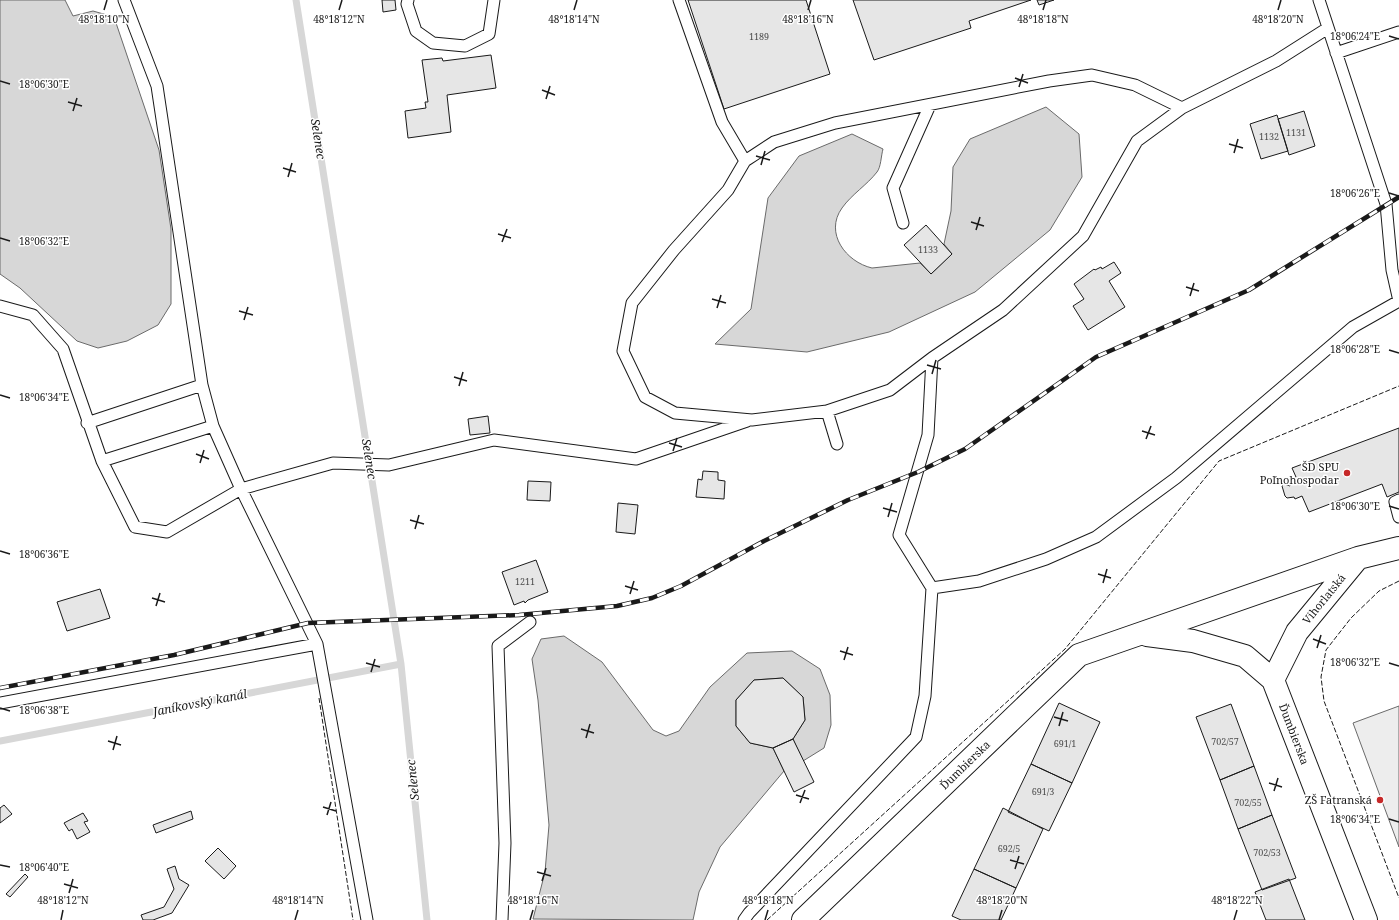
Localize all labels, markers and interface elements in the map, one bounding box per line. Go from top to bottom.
text: 48°18'10"N [78,12,130,26]
text: 48°18'12"N [313,12,365,26]
text: 48°18'14"N [548,12,600,26]
text: 48°18'16"N [782,12,834,26]
text: 48°18'18"N [1017,12,1069,26]
text: 48°18'20"N [1252,12,1304,26]
text: 18°06'24"E [1330,29,1380,43]
house number: 1189 [749,30,769,43]
text: 18°06'30"E [19,77,69,91]
water label: Selenec [307,117,330,161]
house number: 1131 [1286,126,1306,139]
house number: 1132 [1259,130,1279,143]
text: 18°06'26"E [1330,186,1380,200]
text: 18°06'32"E [19,234,69,248]
house number: 1133 [918,243,938,256]
text: 18°06'28"E [1330,342,1380,356]
text: 18°06'34"E [19,390,69,404]
water label: Selenec [358,437,381,481]
place label: ŠD SPU Poľnohospodar [1260,459,1340,487]
marker: ŠD SPU Poľnohospodar [1342,468,1352,478]
text: 18°06'30"E [1330,499,1380,513]
text: 18°06'36"E [19,547,69,561]
street label: Vihorlatská [1299,570,1348,627]
house number: 1211 [515,575,535,588]
text: 18°06'32"E [1330,655,1380,669]
water label: Janíkovský kanál [149,685,249,720]
street label: Ďumbierska [1276,701,1313,767]
text: 18°06'38"E [19,703,69,717]
house number: 702/57 [1211,735,1239,748]
street label: Ďumbierska [936,737,993,792]
house number: 691/1 [1054,737,1076,750]
water label: Selenec [402,759,423,801]
house number: 691/3 [1032,785,1054,798]
place label: ZŠ Fatranská [1305,792,1372,807]
marker: ZŠ Fatranská [1375,795,1385,805]
house number: 702/55 [1234,796,1262,809]
text: 18°06'34"E [1330,812,1380,826]
house number: 692/5 [998,842,1020,855]
house number: 702/53 [1253,846,1281,859]
text: 18°06'40"E [19,860,69,874]
text: 48°18'12"N [37,893,89,907]
text: 48°18'14"N [272,893,324,907]
text: 48°18'16"N [507,893,559,907]
text: 48°18'18"N [742,893,794,907]
text: 48°18'20"N [976,893,1028,907]
text: 48°18'22"N [1211,893,1263,907]

